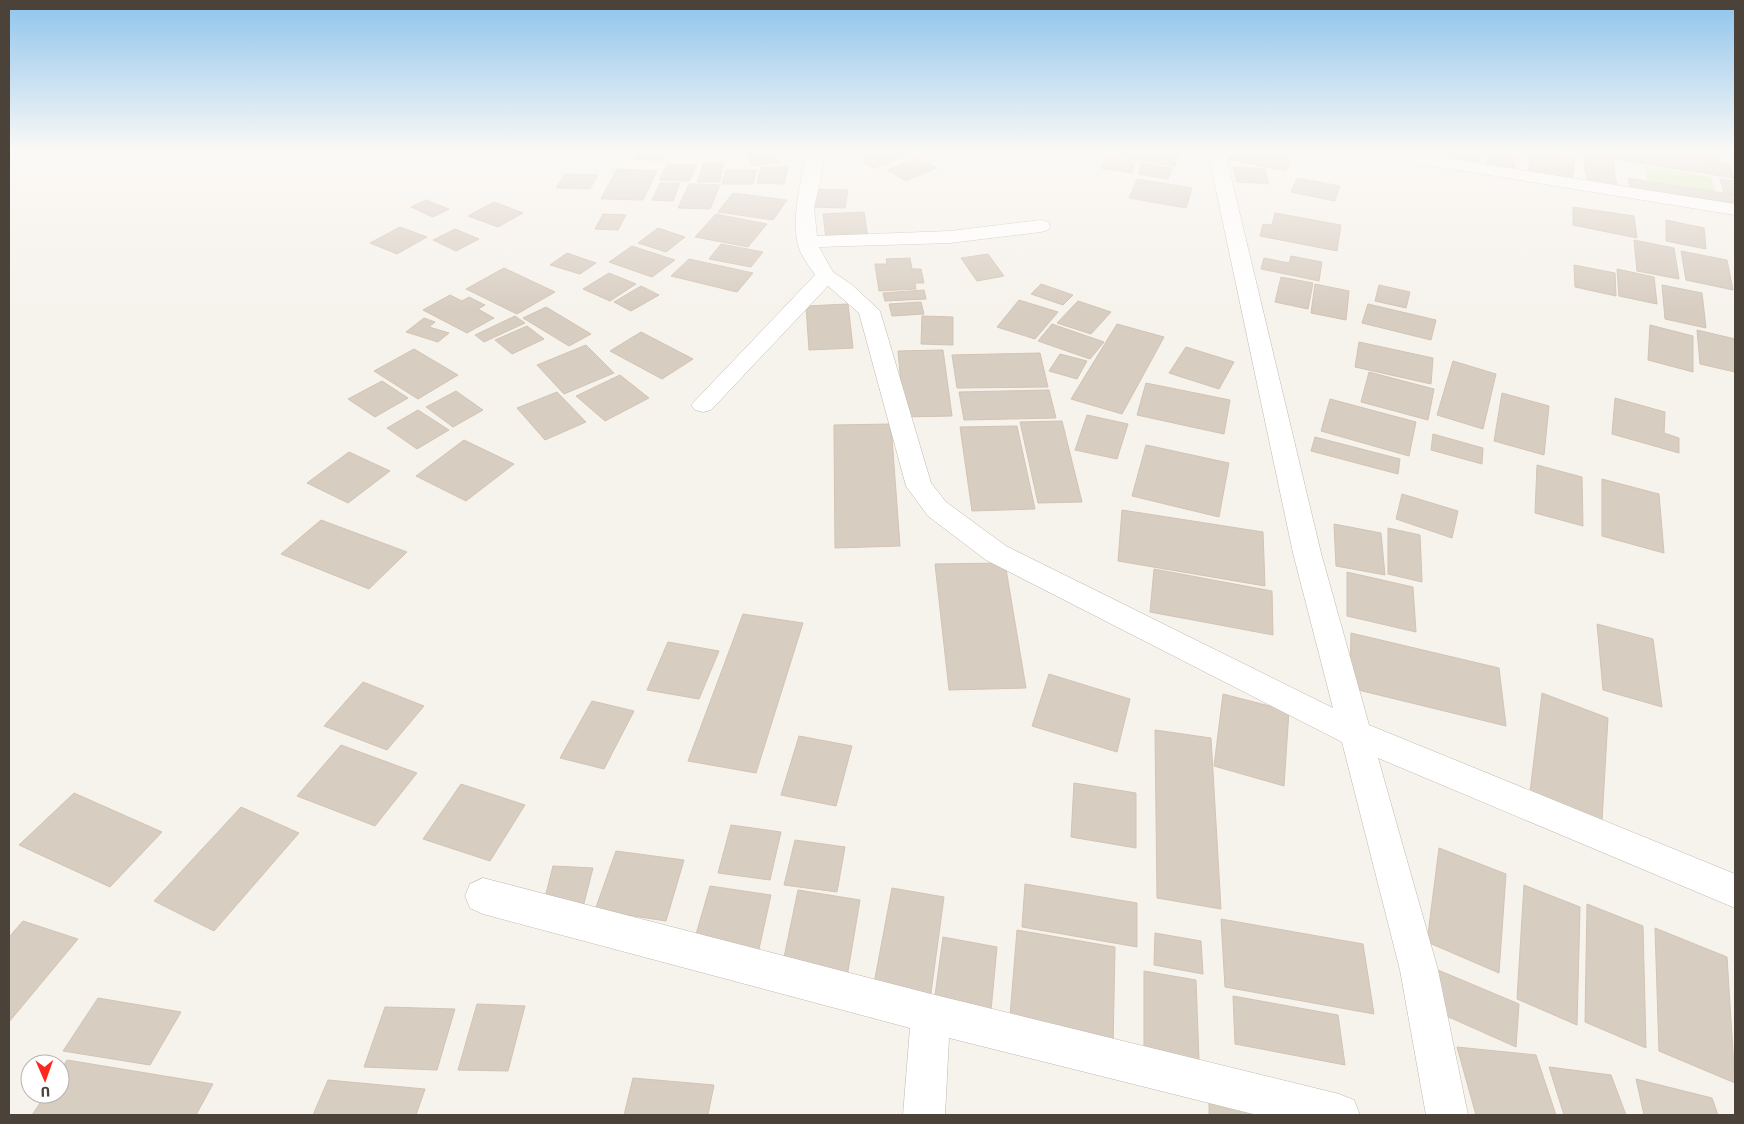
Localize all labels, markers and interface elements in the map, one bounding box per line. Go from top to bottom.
north arrow [20,1054,70,1104]
text: U [41,1083,50,1100]

